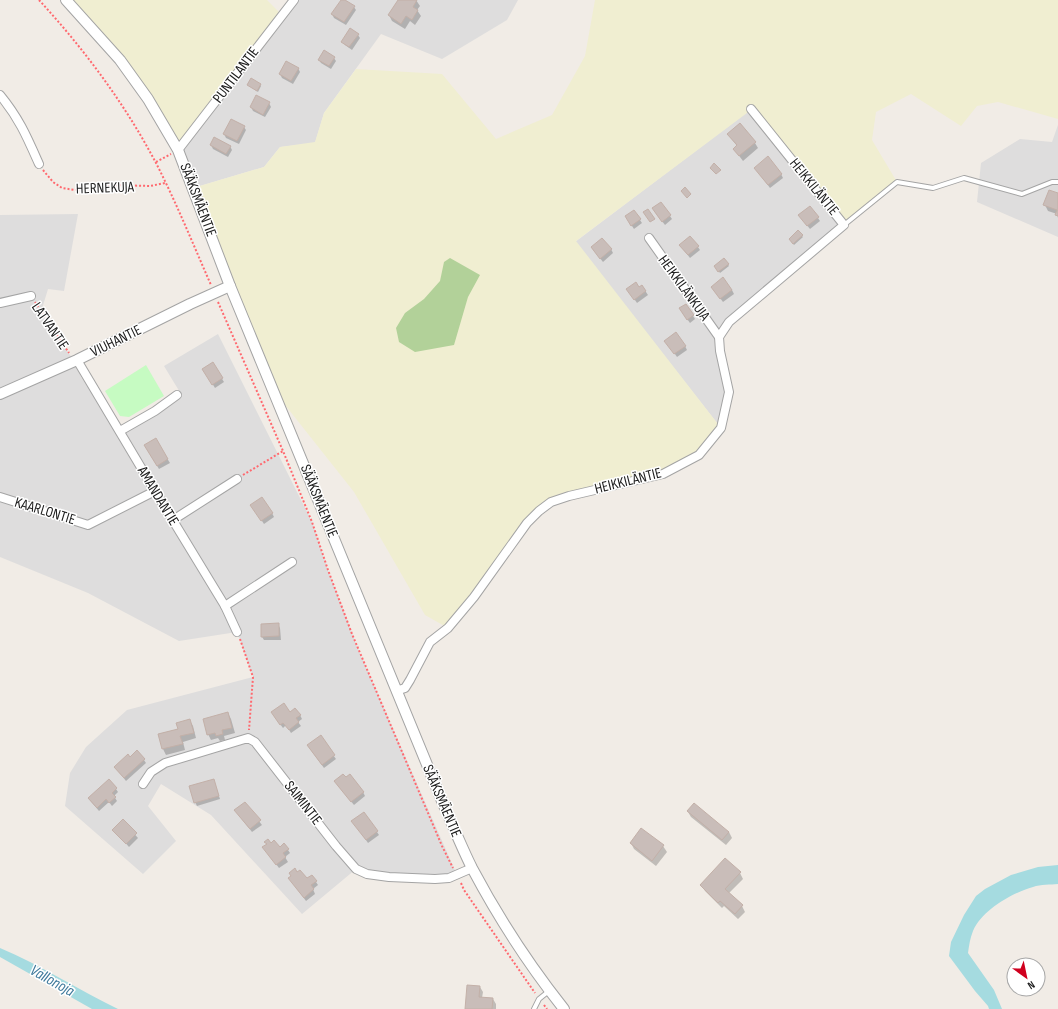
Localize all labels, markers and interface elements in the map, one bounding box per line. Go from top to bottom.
street label: PUNTILANTIE [209,43,263,107]
street label: HEIKKILÄNTIE [785,154,843,220]
street label: SÄÄKSMÄENTIE [175,161,221,239]
street label: HERNEKUJA [76,177,135,199]
street label: HEIKKILÄNKUJA [654,251,715,325]
street label: LATVANTIE [27,299,73,353]
street label: VIUHANTIE [87,321,145,361]
street label: AMANDANTIE [132,462,183,529]
street label: SÄÄKSMÄENTIE [296,462,342,540]
street label: HEIKKILÄNTIE [593,464,663,498]
street label: KAARLONTIE [12,493,78,529]
street label: SÄÄKSMÄENTIE [418,762,466,840]
street label: SAIMINTIE [280,777,326,829]
north arrow [1006,957,1046,997]
water label: Vallonoja [26,961,78,1001]
text: N [1025,978,1037,992]

